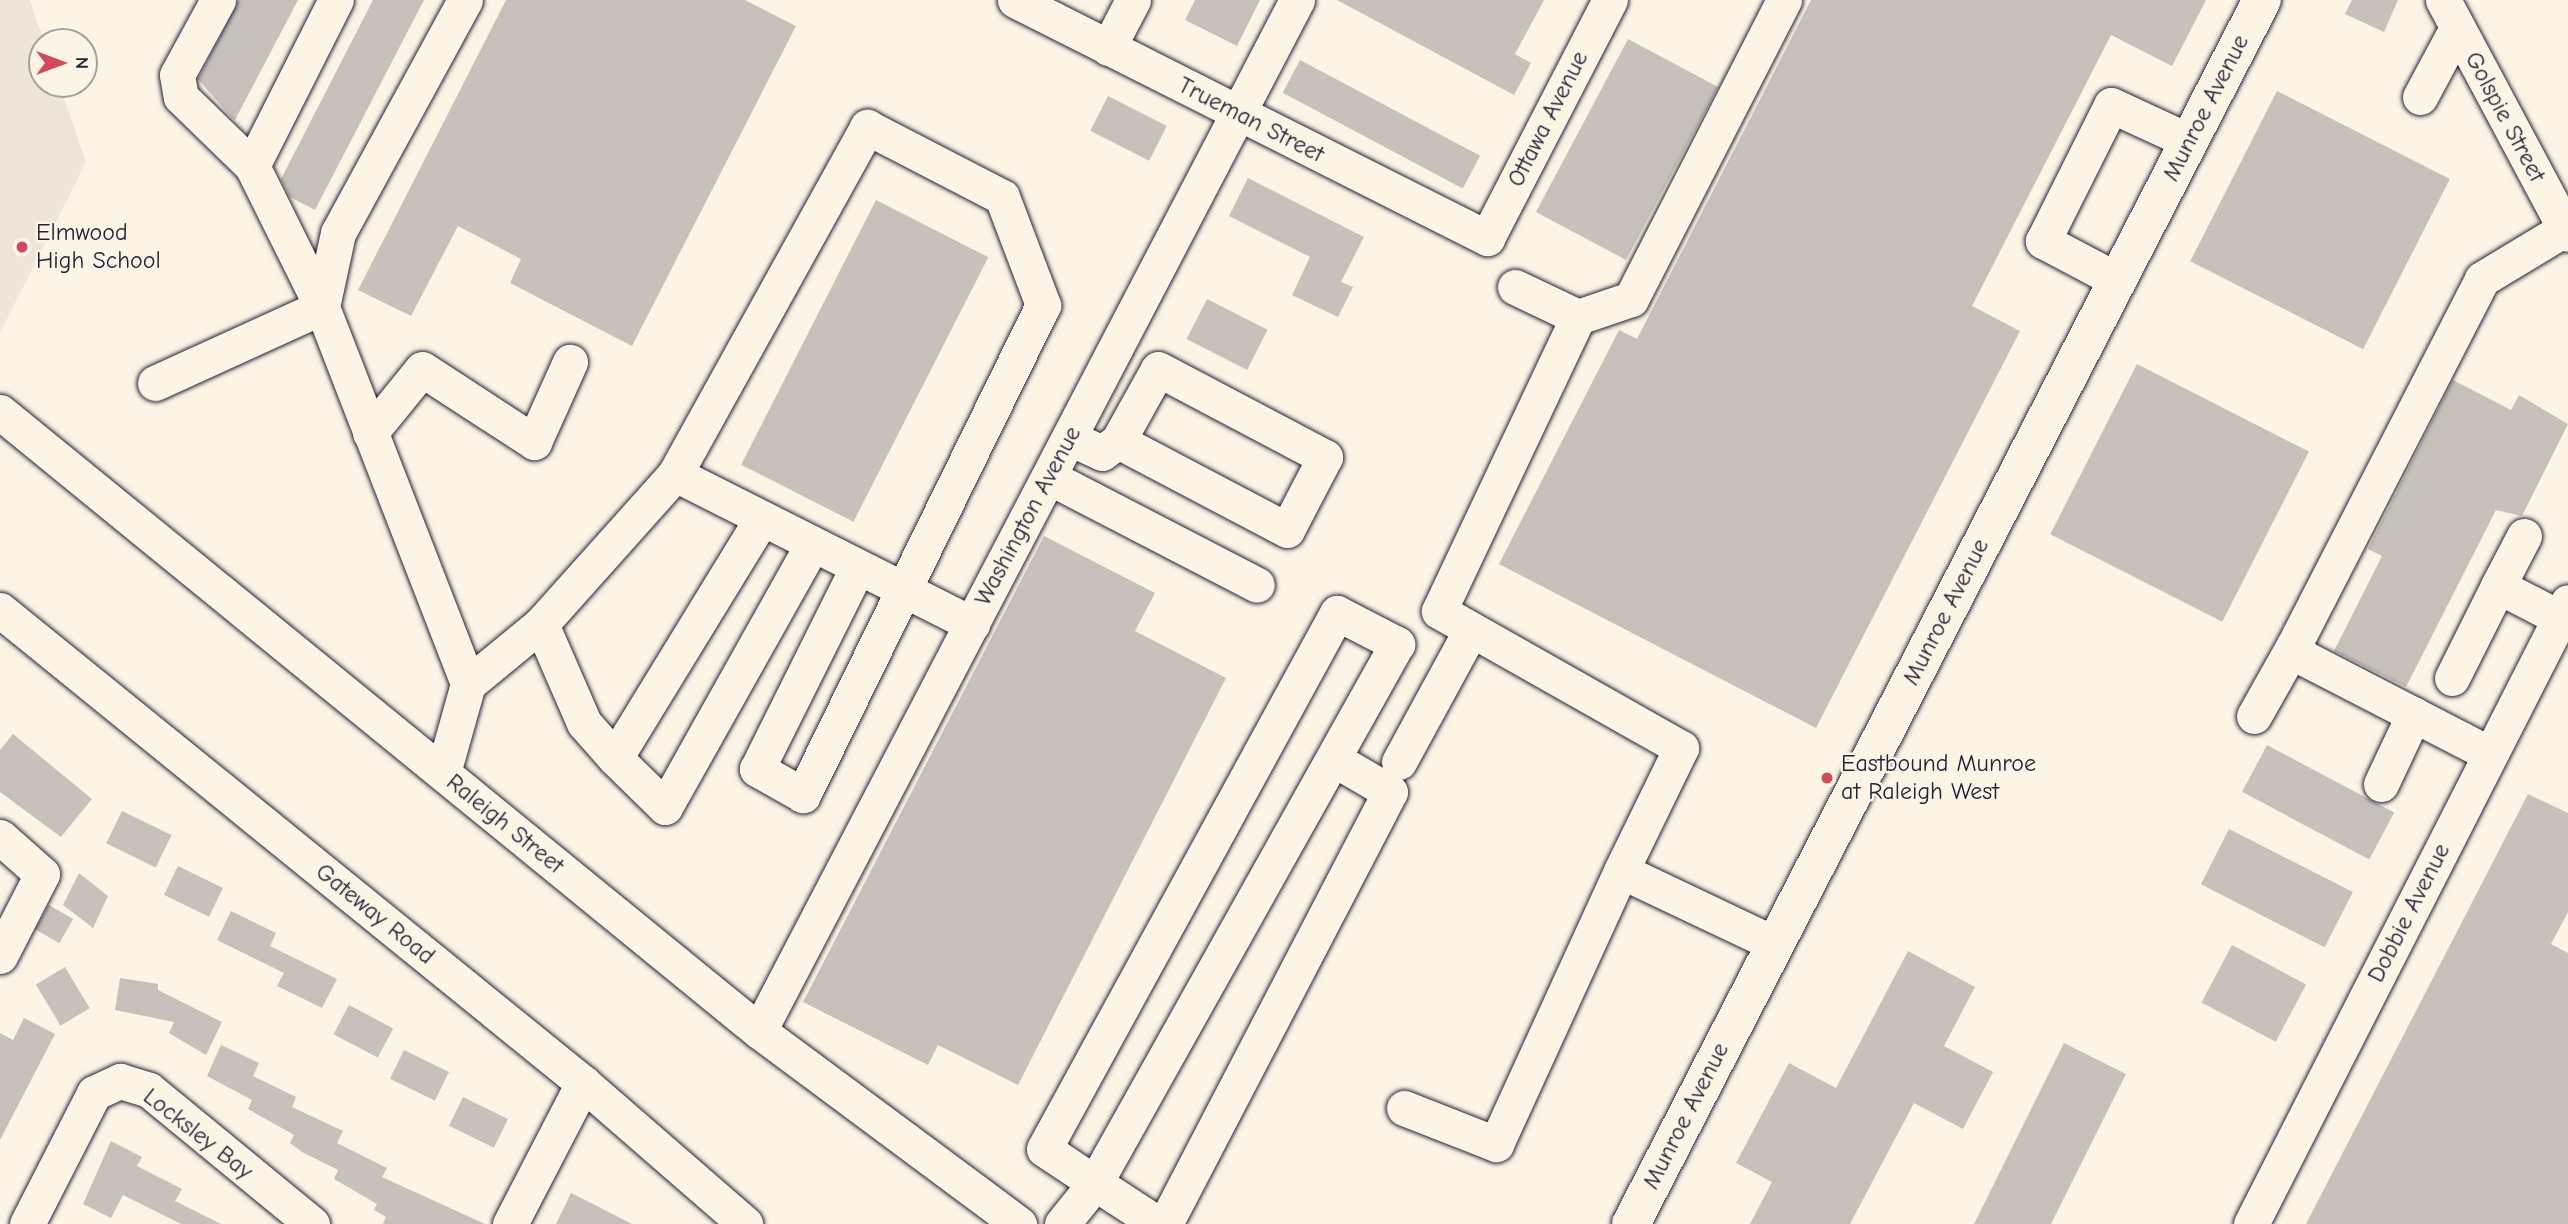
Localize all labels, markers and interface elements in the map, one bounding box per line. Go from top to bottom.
north arrow [28,28,98,98]
street label: Munroe Avenue [2157,30,2255,186]
street label: Ottawa Avenue [1502,46,1594,192]
street label: Golspie Street [2459,47,2551,187]
text: N [71,57,93,69]
street label: Trueman Street [1173,71,1329,169]
place label: Elmwood High School [36,219,161,275]
marker: Elmwood High School [14,239,30,255]
street label: Washington Avenue [969,421,1087,611]
street label: Munroe Avenue [1897,534,1995,690]
place label: Eastbound Munroe at Raleigh West [1841,750,2036,806]
street label: Raleigh Street [440,768,570,880]
marker: Eastbound Munroe at Raleigh West [1819,770,1835,786]
street label: Dobbie Avenue [2362,839,2456,987]
street label: Gateway Road [310,857,440,971]
street label: Munroe Avenue [1637,1038,1735,1194]
street label: Locksley Bay [137,1082,259,1186]

